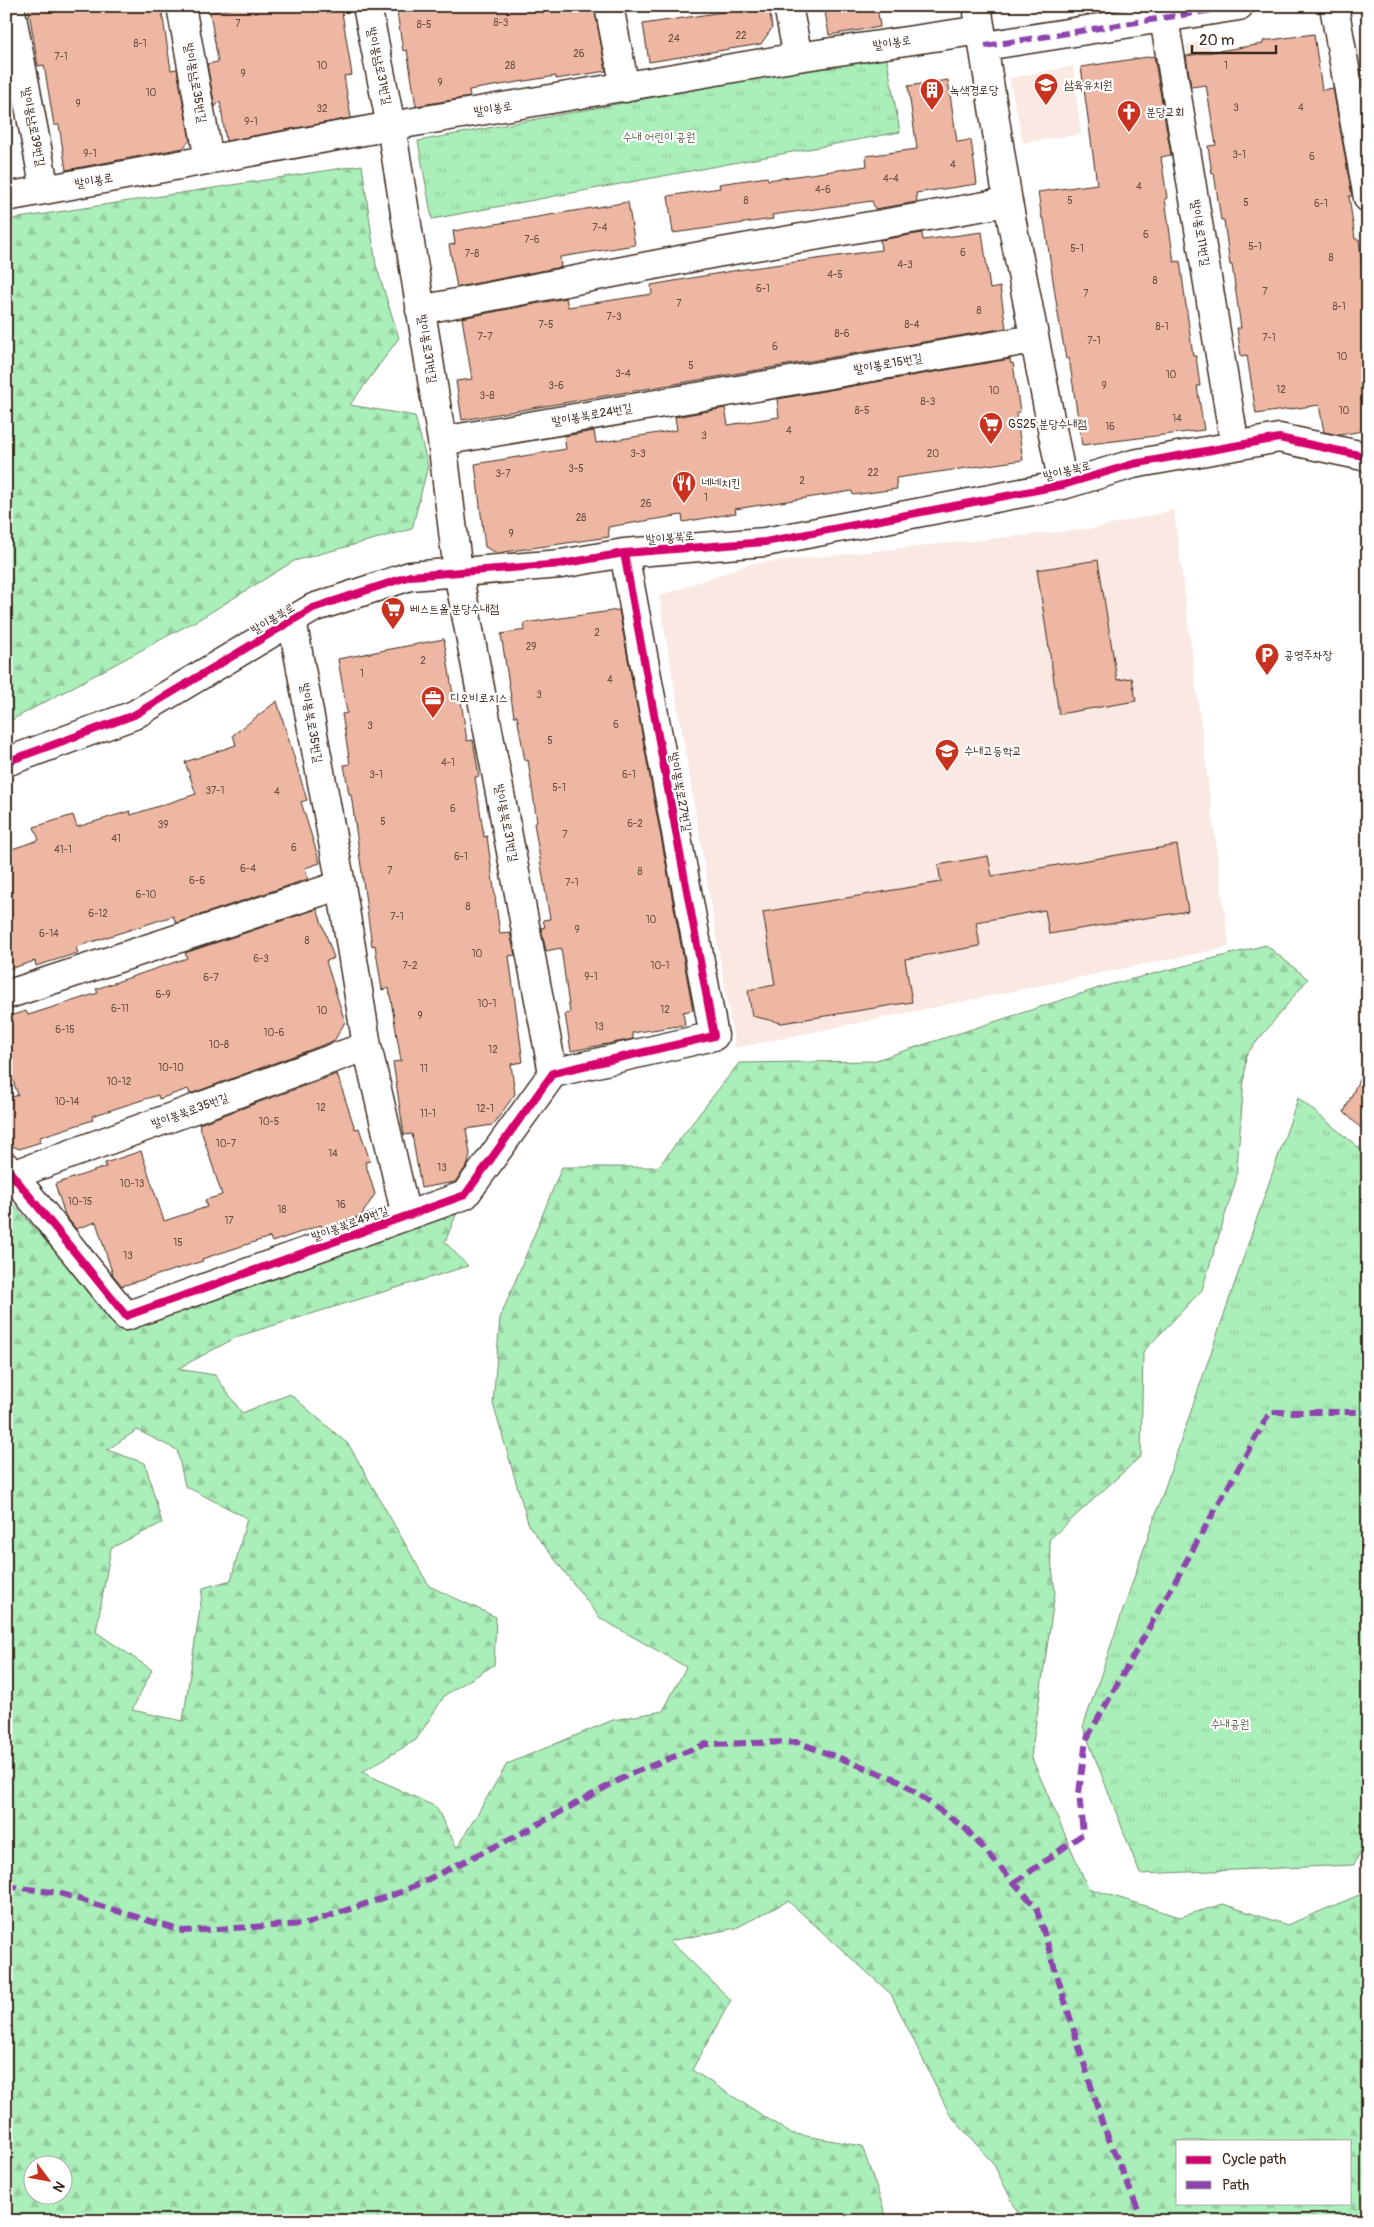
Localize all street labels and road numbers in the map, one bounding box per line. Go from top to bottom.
street label: 발이봉남로31번길 [363,26,395,107]
street label: 발이봉로 [872,33,912,53]
street label: 발이봉남로35번길 [181,42,209,124]
street label: 발이봉남로39번길 [18,86,48,168]
street label: 발이봉로 [473,99,513,119]
street label: 발이봉로 [74,170,114,192]
street label: 발이봉로11번길 [1187,199,1213,268]
street label: 발이봉로31번길 [414,314,440,385]
street label: 발이봉로15번길 [853,351,924,377]
street label: 발이봉북로24번길 [551,400,634,429]
street label: 발이봉북로 [1042,458,1092,484]
street label: 발이봉북로 [645,528,695,548]
street label: 발이봉북로 [248,600,298,638]
street label: 발이봉북로35번길 [297,682,325,764]
street label: 발이봉북로27번길 [666,751,694,833]
street label: 발이봉북로31번길 [491,783,521,864]
street label: 발이봉북로35번길 [149,1090,231,1132]
street label: 발이봉북로49번길 [310,1203,391,1245]

